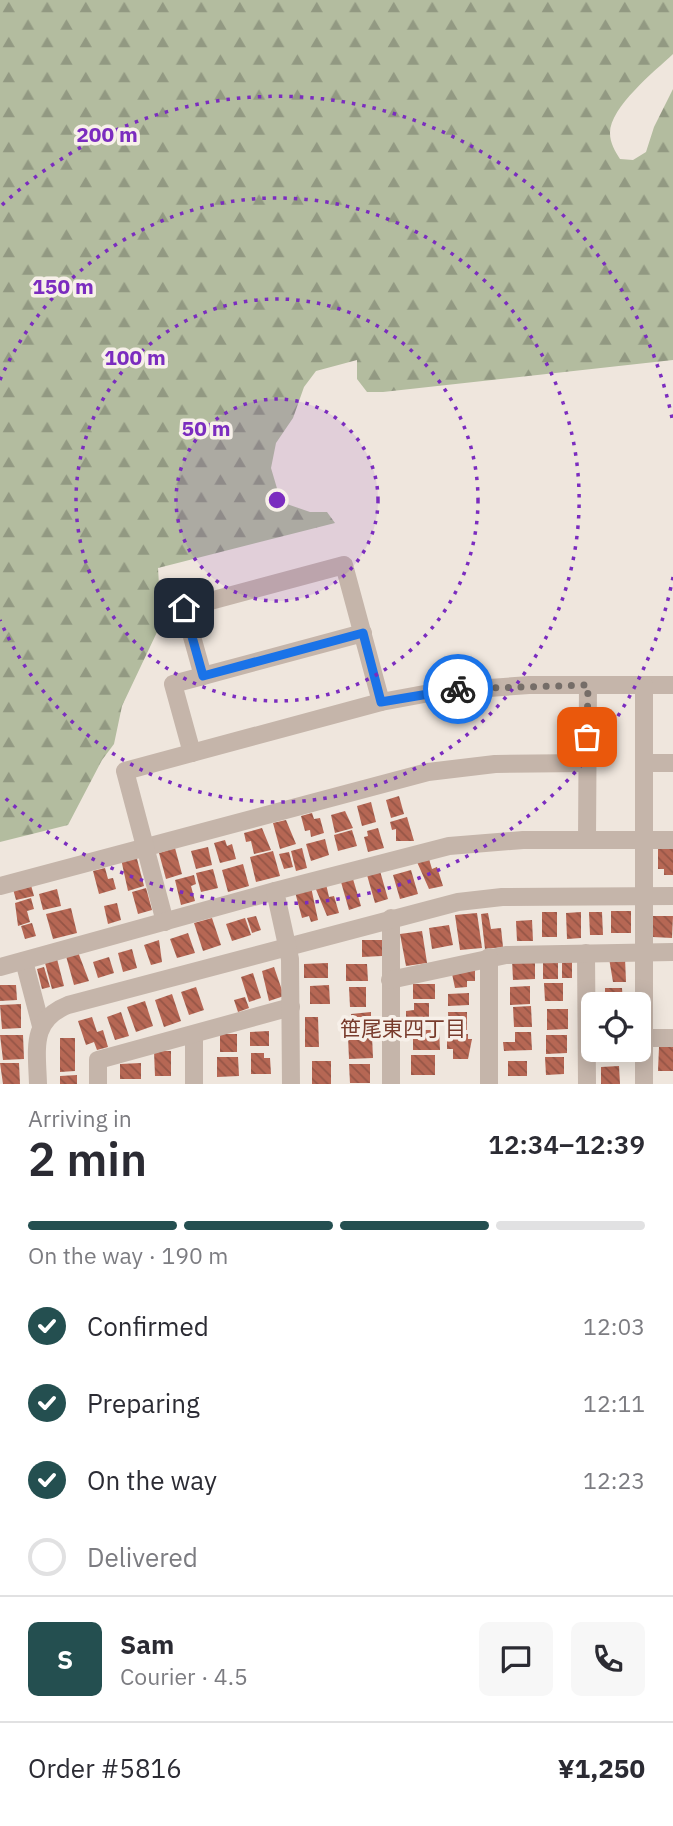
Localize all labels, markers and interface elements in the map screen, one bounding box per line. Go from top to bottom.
text: 200 m [76,120,138,148]
text: 150 m [32,272,94,300]
text: 100 m [104,343,166,371]
text: 50 m [182,414,230,442]
centre of rings [265,488,289,512]
pin [154,578,214,638]
icon: home [165,589,203,627]
courier [423,654,493,724]
icon: bike [439,670,477,708]
pin [557,707,617,767]
icon: bag [568,718,606,756]
map controls [581,992,651,1062]
button: locate [581,992,651,1062]
district label: 笹尾東四丁目 [340,1014,466,1042]
text: Arriving in [28,1103,132,1133]
text: 12:34–12:39 [488,1127,645,1161]
text: 2 min [28,1129,147,1189]
text: On the way · 190 m [28,1240,228,1270]
icon: check [28,1307,66,1345]
text: Confirmed [87,1309,209,1343]
text: 12:03 [583,1311,645,1341]
icon: check [28,1384,66,1422]
text: Preparing [87,1386,200,1420]
text: 12:11 [583,1388,645,1418]
icon: check [28,1461,66,1499]
text: On the way [87,1463,217,1497]
text: 12:23 [583,1465,645,1495]
text: Delivered [87,1540,198,1574]
button: chat [479,1622,553,1696]
button: phone [571,1622,645,1696]
text: Sam [120,1627,174,1661]
text: S [57,1642,73,1676]
text: Courier · 4.5 [120,1661,248,1691]
text: Order #5816 [28,1751,182,1785]
text: ¥1,250 [558,1751,645,1785]

